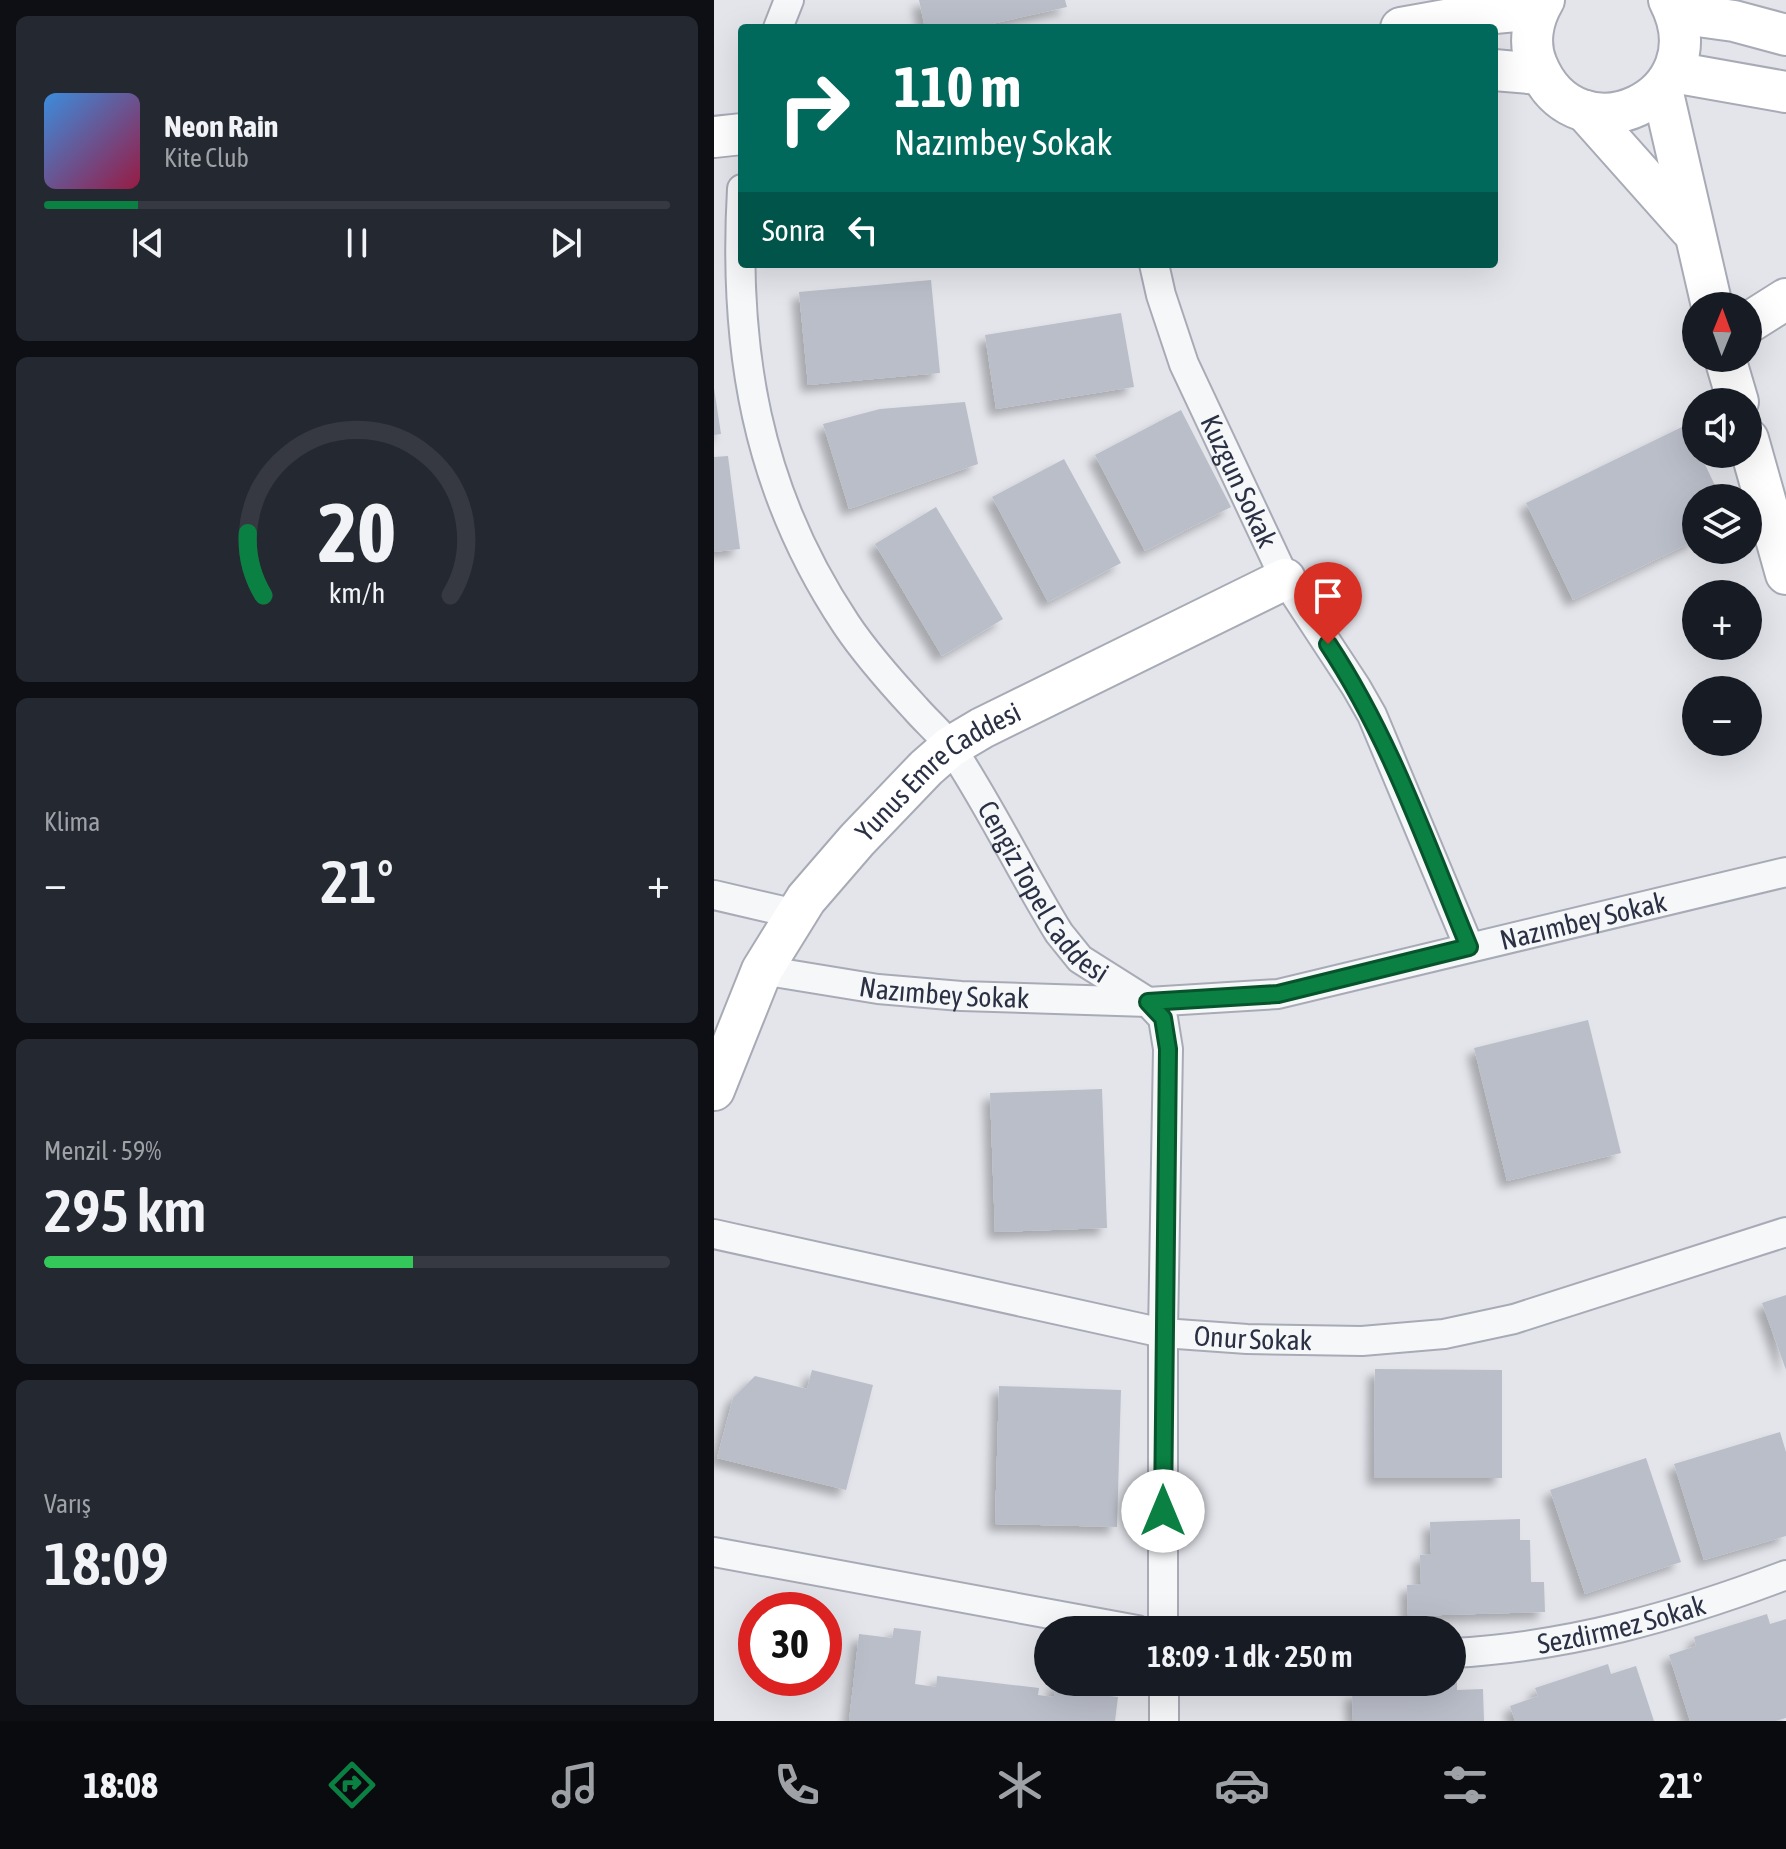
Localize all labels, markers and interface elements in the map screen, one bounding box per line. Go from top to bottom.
text: 110 m [894,55,1021,119]
icon: right [762,56,866,160]
text: Neon Rain [164,109,278,143]
text: Nazımbey Sokak [894,121,1112,163]
text: Kite Club [164,143,249,173]
icon: left [841,208,885,252]
text: Sonra [762,213,825,247]
icon: previous [126,221,170,265]
icon: pause [335,221,379,265]
icon: next [544,221,588,265]
north arrow [1682,292,1762,372]
map controls [1682,292,1762,756]
button: sound [1682,388,1762,468]
street label: Kuzgun Sokak [1194,410,1284,553]
text: 20 [318,483,396,579]
button: layers [1682,484,1762,564]
pin [1294,562,1362,644]
icon: arrive [1306,574,1350,618]
text: km/h [329,576,385,609]
button: + [1682,580,1762,660]
button: − [1682,676,1762,756]
street label: Yunus Emre Caddesi [849,696,1026,848]
street label: Cengiz Topel Caddesi [971,795,1114,989]
text: Klima [44,807,100,837]
text: 21° [321,847,393,916]
text: − [44,857,67,907]
text: + [647,857,670,907]
street label: Nazımbey Sokak [1497,885,1670,956]
street label: Nazımbey Sokak [857,970,1030,1014]
text: Menzil · 59% [44,1136,161,1166]
text: 295 km [44,1176,206,1245]
street label: Onur Sokak [1193,1319,1312,1356]
position arrow [1121,1469,1205,1553]
text: Varış [44,1489,91,1519]
text: 18:09 [44,1529,169,1598]
street label: Sezdirmez Sokak [1535,1588,1709,1660]
speed limit sign: 30 [738,1592,842,1696]
text: 18:09 · 1 dk · 250 m [1147,1639,1353,1673]
icon: directions [324,1757,380,1813]
icon: music [547,1757,603,1813]
icon: phone [769,1757,825,1813]
icon: climate [992,1757,1048,1813]
icon: car [1214,1757,1270,1813]
icon: filters [1437,1757,1493,1813]
text: 18:08 [83,1764,158,1806]
text: 21° [1659,1764,1703,1806]

